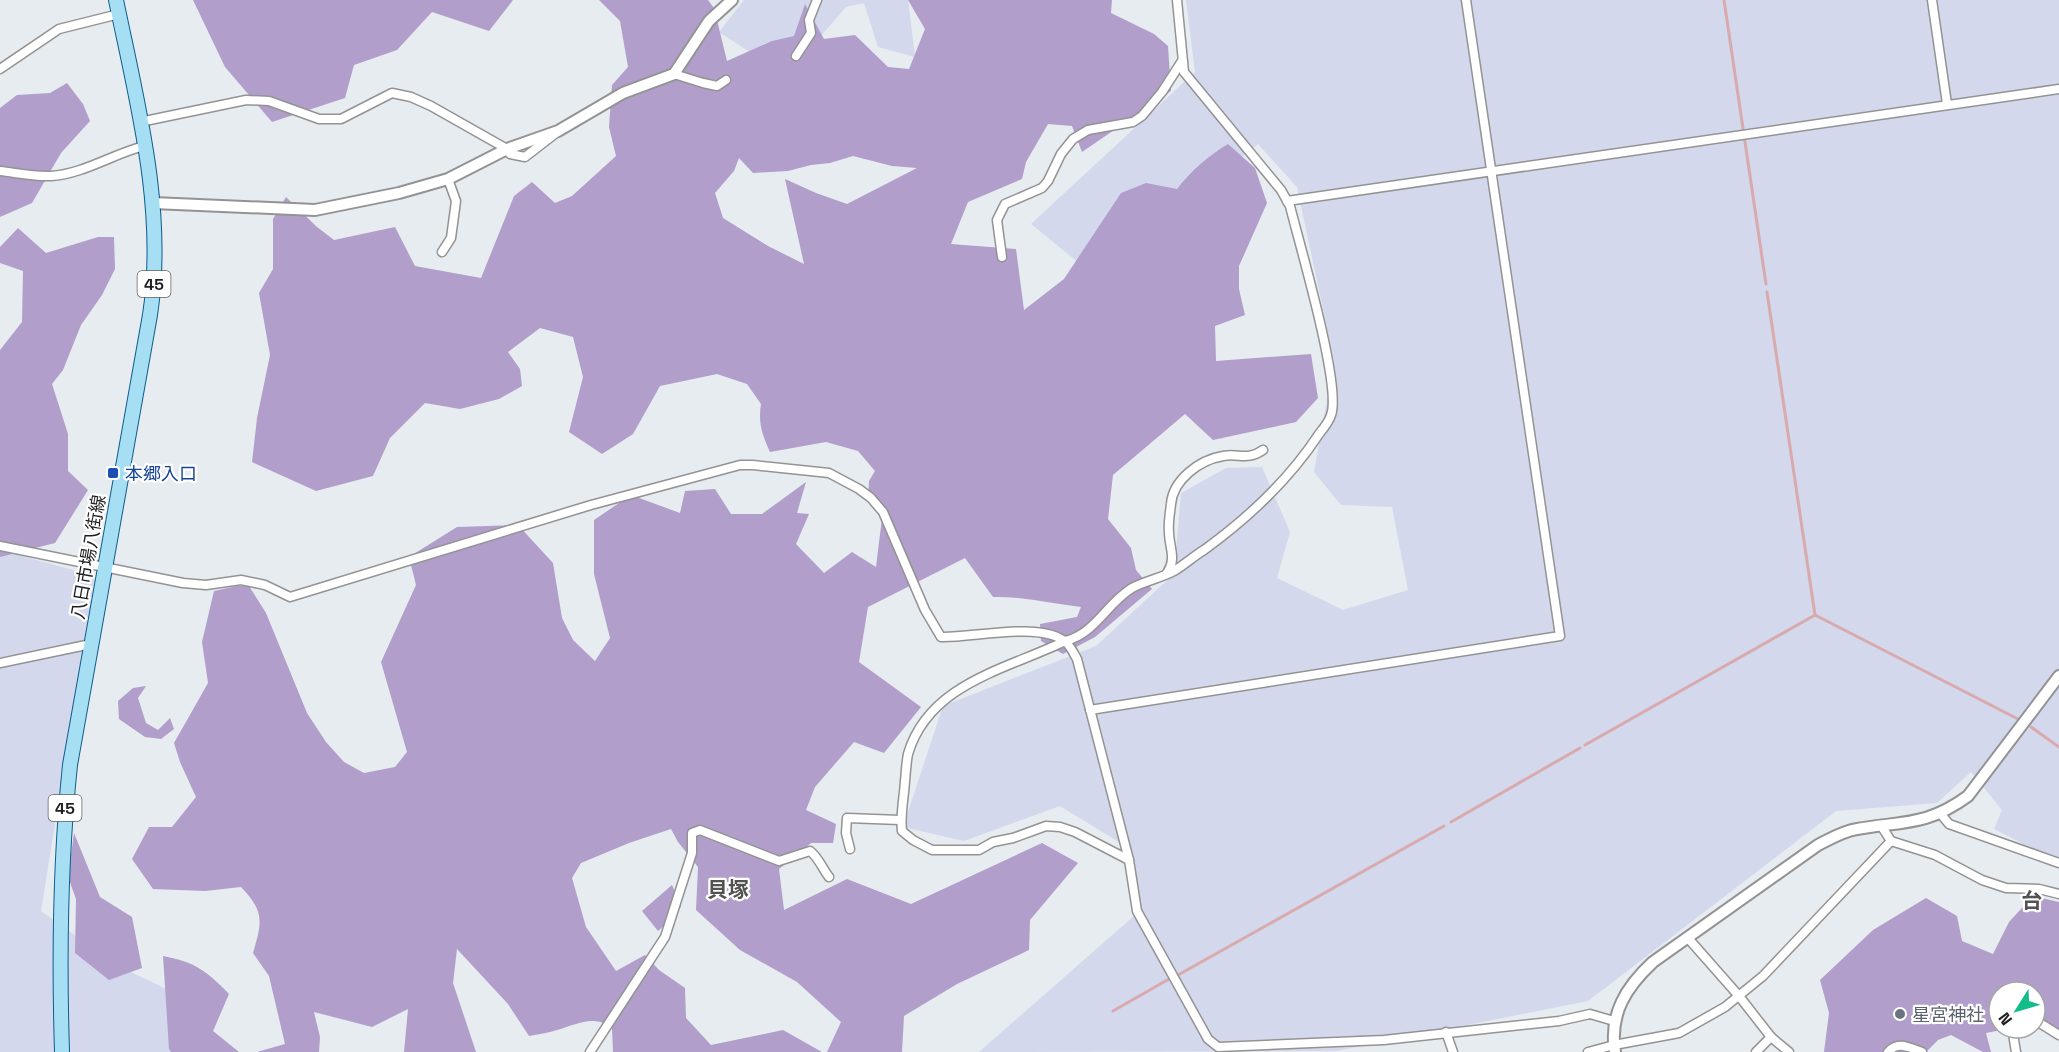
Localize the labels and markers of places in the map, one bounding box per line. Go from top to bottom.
place label: 本郷入口 [125,462,197,485]
marker: 本郷入口 [106,466,120,480]
place label: 星宮神社 [1912,1003,1984,1026]
marker: 星宮神社 [1893,1007,1907,1021]

